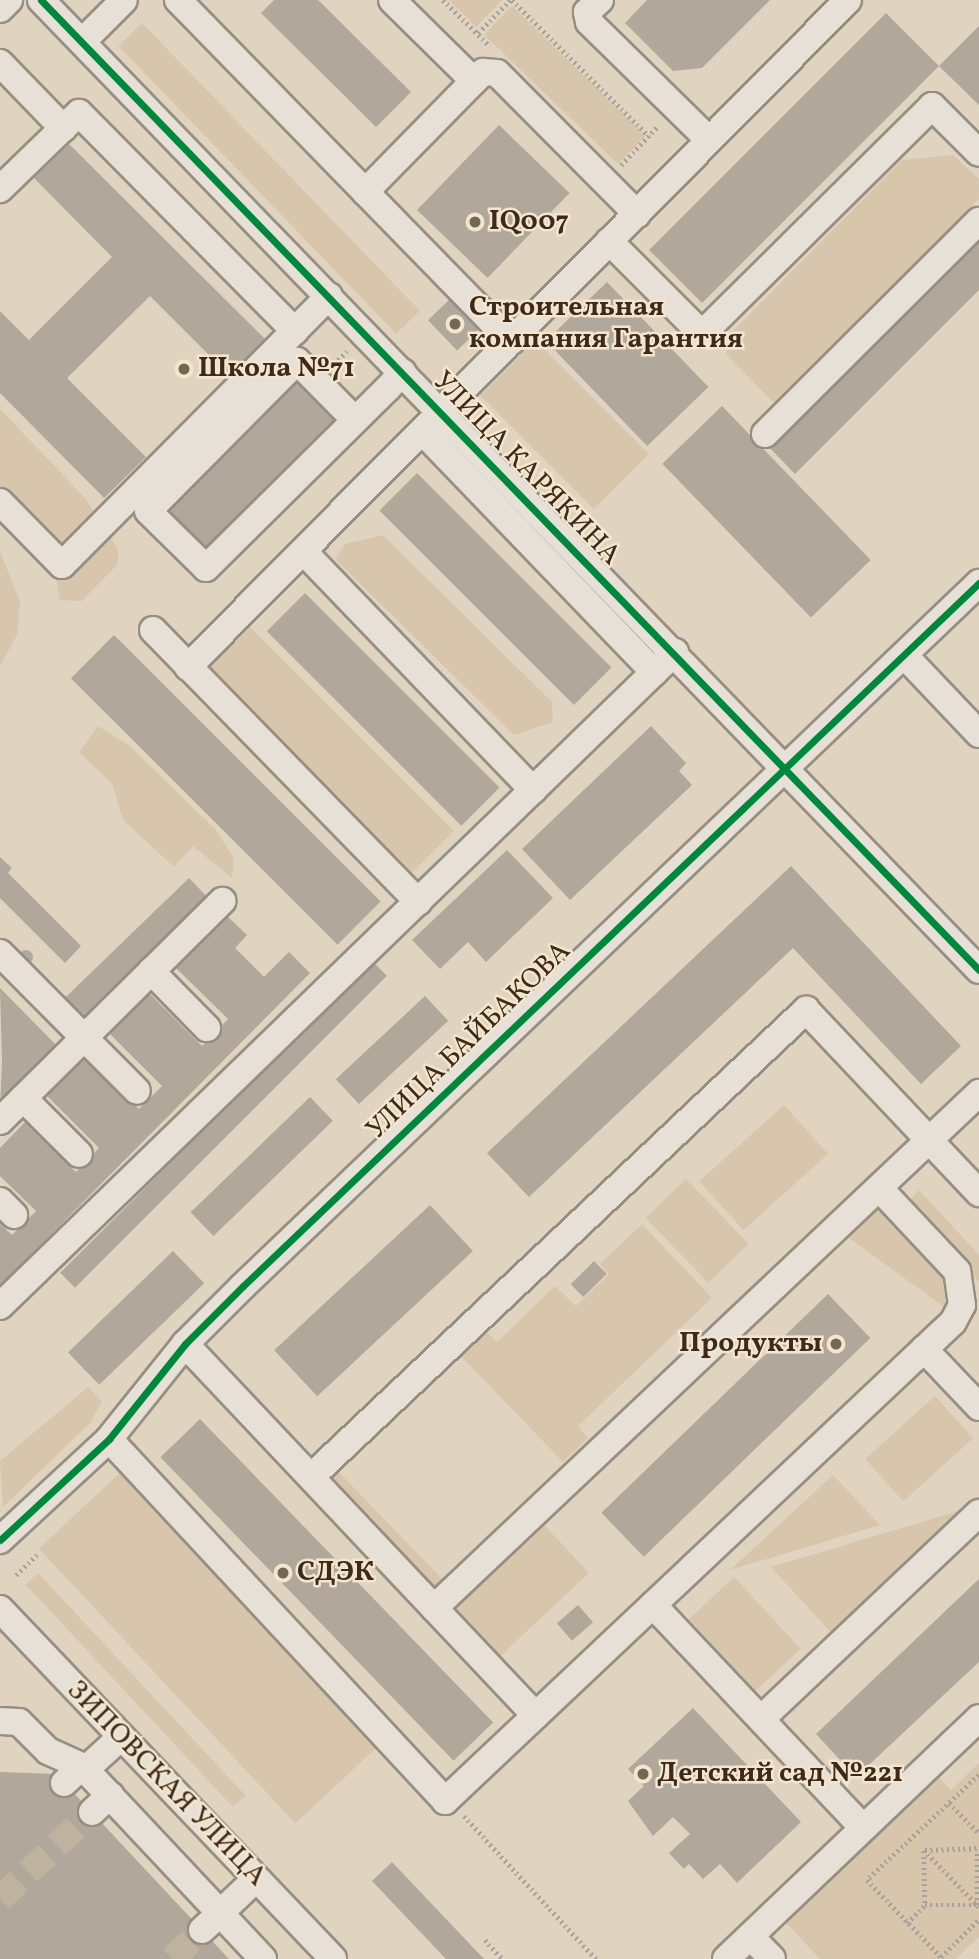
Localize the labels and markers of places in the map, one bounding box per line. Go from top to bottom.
place label: IQ007 [489,205,569,239]
marker: IQ007 [467,214,483,230]
place label: Строительная компания Гарантия [469,291,743,357]
marker: Строительная компания Гарантия [447,316,463,332]
place label: Школа №71 [198,352,355,386]
marker: Школа №71 [176,361,192,377]
place label: Продукты [679,1327,822,1361]
marker: Продукты [828,1336,844,1352]
place label: СДЭК [297,1556,374,1590]
marker: СДЭК [275,1565,291,1581]
place label: Детский сад №221 [657,1757,903,1791]
marker: Детский сад №221 [635,1766,651,1782]

